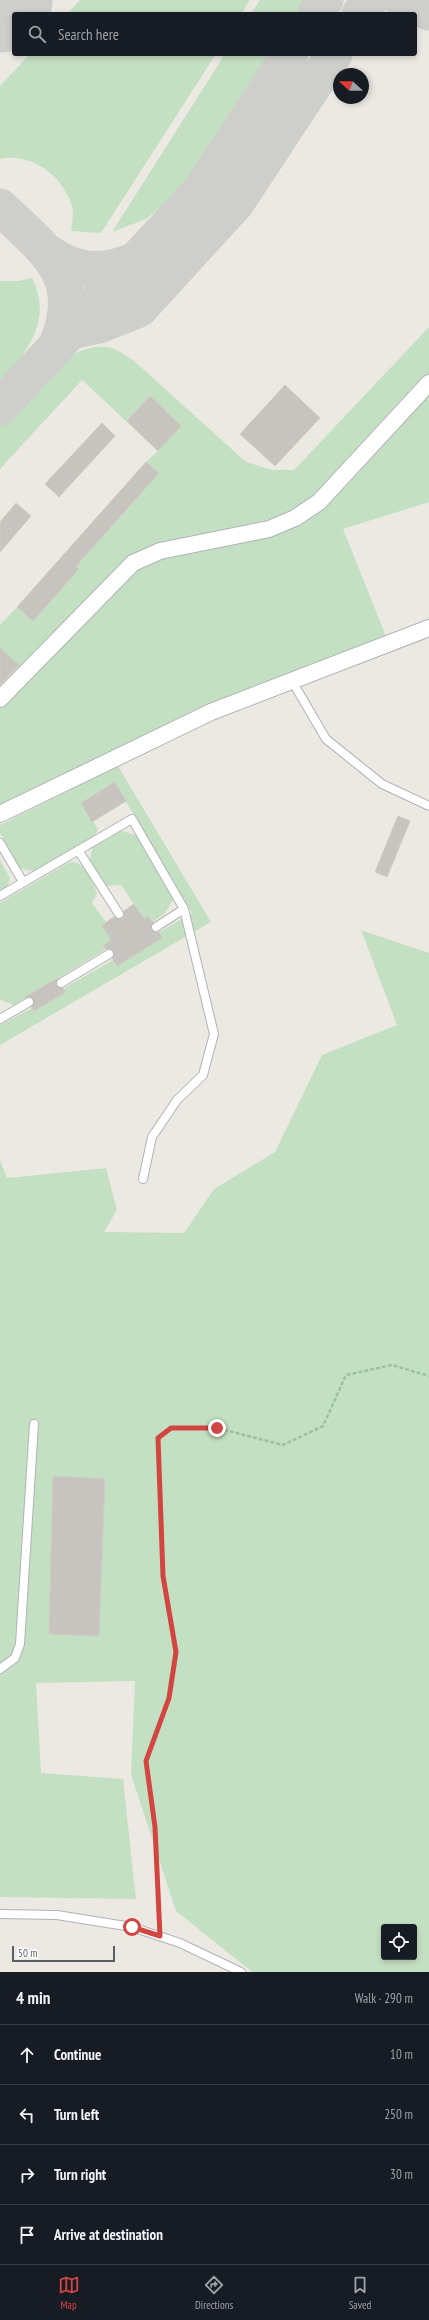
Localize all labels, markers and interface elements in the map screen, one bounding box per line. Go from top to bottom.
search box [12,12,417,56]
icon: search [26,23,48,45]
text: Search here [58,25,119,44]
north arrow [333,68,369,104]
route end [208,1419,226,1437]
route start [123,1918,141,1936]
map controls [381,1924,417,1960]
button: locate [381,1924,417,1960]
scale bar [12,1944,115,1963]
text: 50 m [18,1946,37,1960]
text: 4 min [16,1987,50,2009]
text: Walk · 290 m [355,1990,413,2007]
icon: ahead [16,2044,38,2066]
text: Continue [54,2045,101,2064]
text: 10 m [390,2046,413,2063]
icon: left [16,2104,38,2126]
text: Turn left [54,2105,99,2124]
text: 250 m [384,2106,413,2123]
icon: right [16,2164,38,2186]
text: Turn right [54,2165,106,2184]
text: 30 m [390,2166,413,2183]
icon: arrive [16,2224,38,2246]
text: Arrive at destination [54,2225,163,2244]
tab: Map [58,2274,80,2312]
tab: Directions [195,2274,233,2312]
tab: Saved [349,2274,371,2312]

